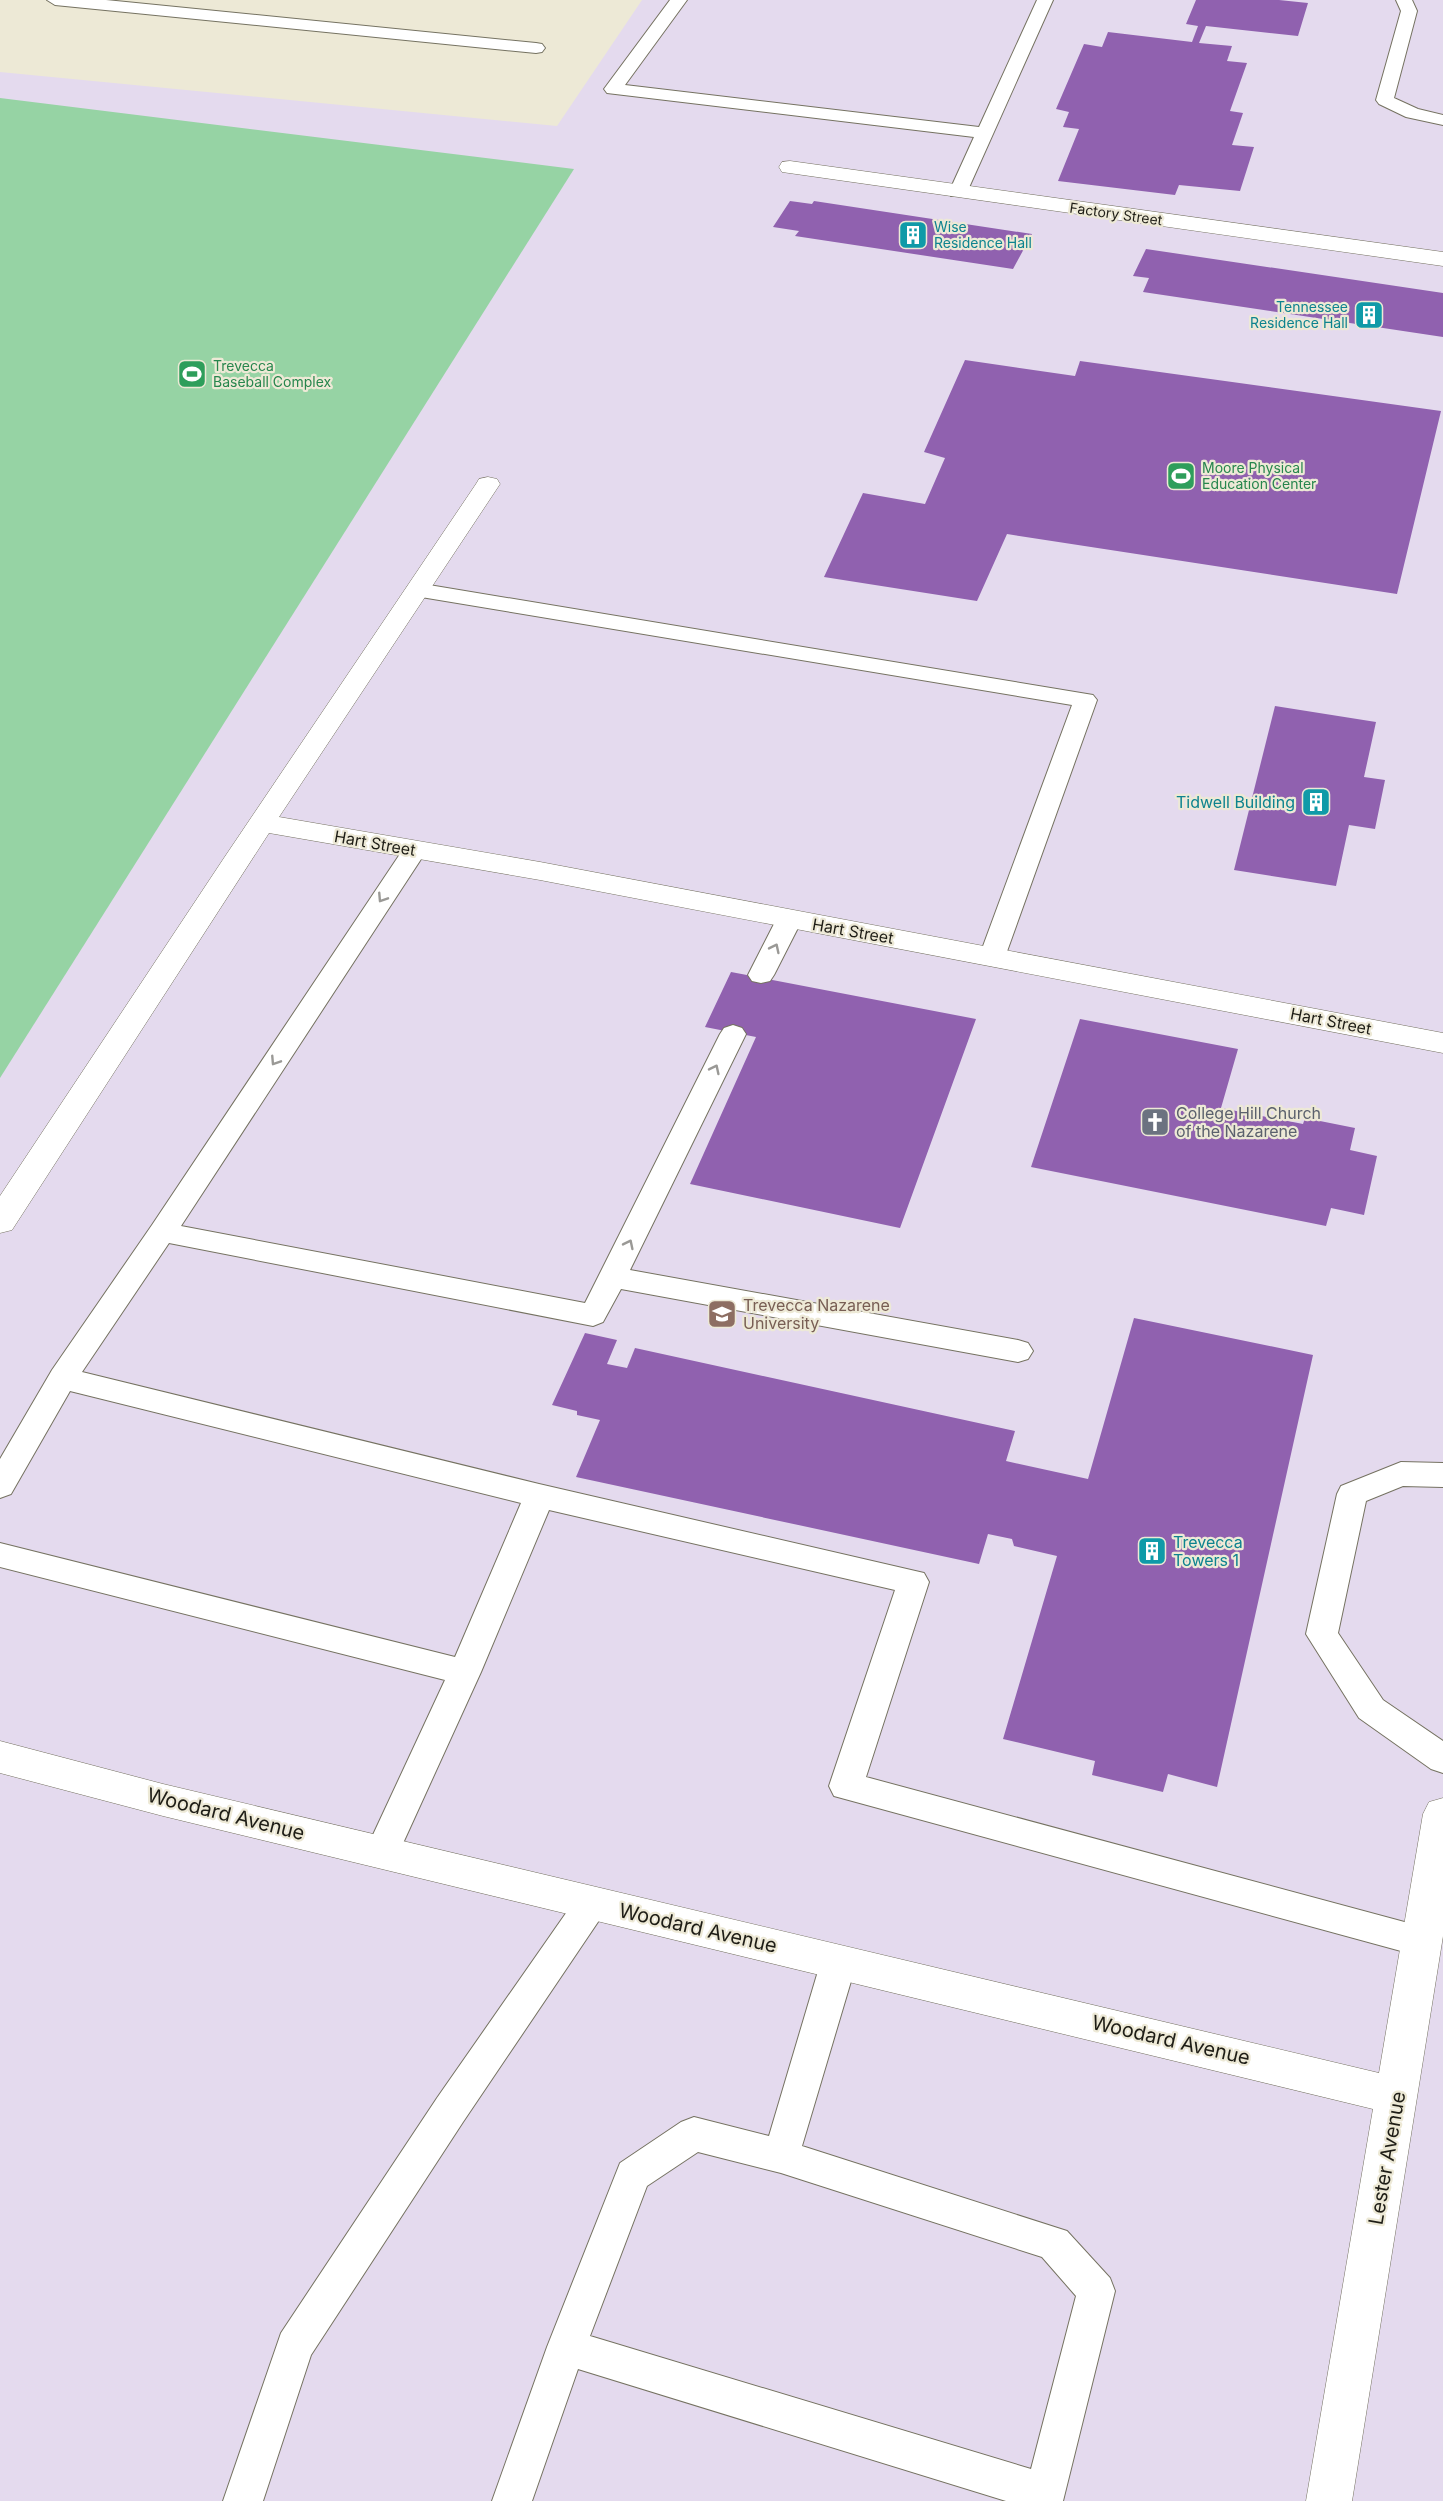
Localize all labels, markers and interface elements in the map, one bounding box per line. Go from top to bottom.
street label: Factory Street [1069,199,1164,228]
place label: Wise Residence Hall [934,218,1032,251]
building icon: Wise Residence Hall [897,219,929,251]
place label: Tennessee Residence Hall [1250,298,1348,331]
building icon: Tennessee Residence Hall [1353,299,1385,331]
place label: Trevecca Baseball Complex [213,357,332,390]
sports icon: Trevecca Baseball Complex [176,358,208,390]
place label: Moore Physical Education Center [1202,459,1316,492]
sports icon: Moore Physical Education Center [1165,460,1197,492]
building icon: Tidwell Building [1300,786,1332,818]
place label: Tidwell Building [1176,792,1295,812]
street label: Hart Street [333,826,417,860]
one-way arrow [378,891,389,902]
street label: Hart Street [811,914,895,948]
one-way arrow [768,943,780,954]
street label: Hart Street [1289,1003,1373,1039]
one-way arrow [271,1054,282,1065]
one-way arrow [708,1065,720,1076]
place label: College Hill Church of the Nazarene [1176,1103,1321,1141]
church icon: College Hill Church of the Nazarene [1139,1106,1171,1138]
one-way arrow [622,1240,634,1251]
place label: Trevecca Nazarene University [743,1295,890,1333]
school or university icon: Trevecca Nazarene University [706,1298,738,1330]
place label: Trevecca Towers 1 [1173,1532,1243,1570]
building icon: Trevecca Towers 1 [1136,1535,1168,1567]
street label: Woodard Avenue [145,1783,307,1845]
street label: Woodard Avenue [617,1898,779,1958]
street label: Woodard Avenue [1090,2010,1252,2070]
street label: Lester Avenue [1363,2089,1411,2227]

